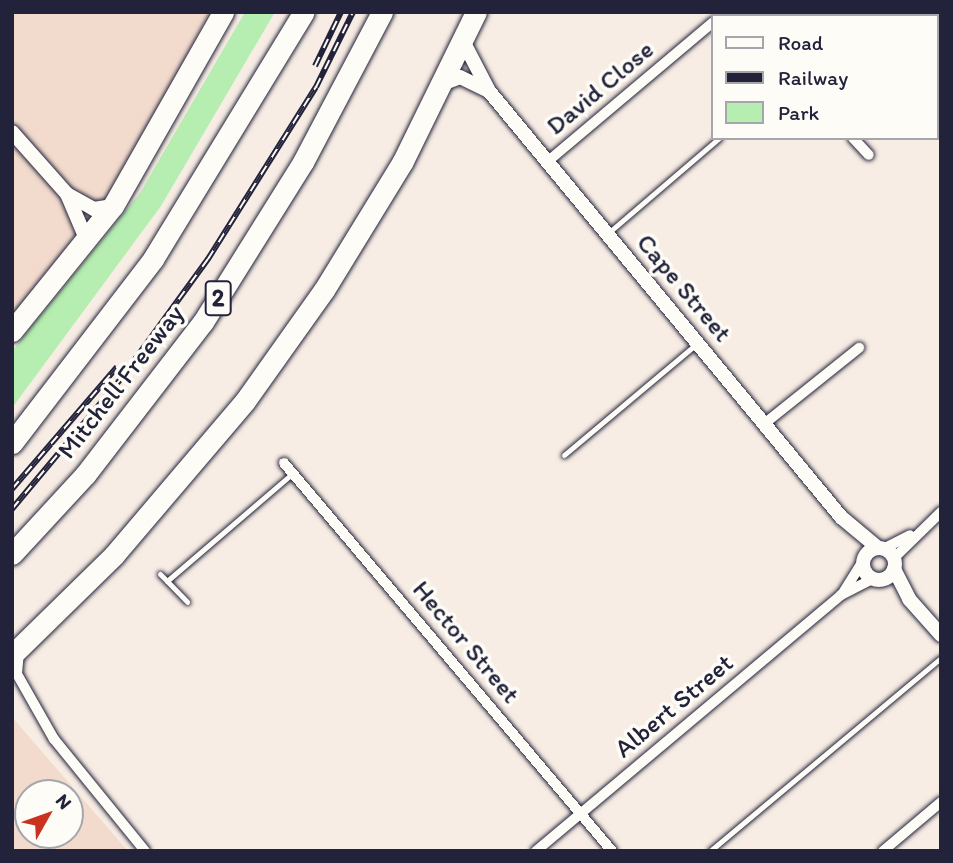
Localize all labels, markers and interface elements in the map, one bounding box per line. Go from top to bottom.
legend [712,14,939,140]
text: Road [778,30,823,55]
street label: David Close [540,34,660,142]
text: Railway [778,65,848,90]
text: Park [778,100,819,125]
street label: Cape Street [630,228,738,348]
road number: 2 [204,278,232,318]
street label: Mitchell Freeway [51,299,191,465]
street label: Hector Street [406,574,526,710]
street label: Albert Street [609,648,739,764]
north arrow [14,779,84,849]
text: N [51,789,77,814]

